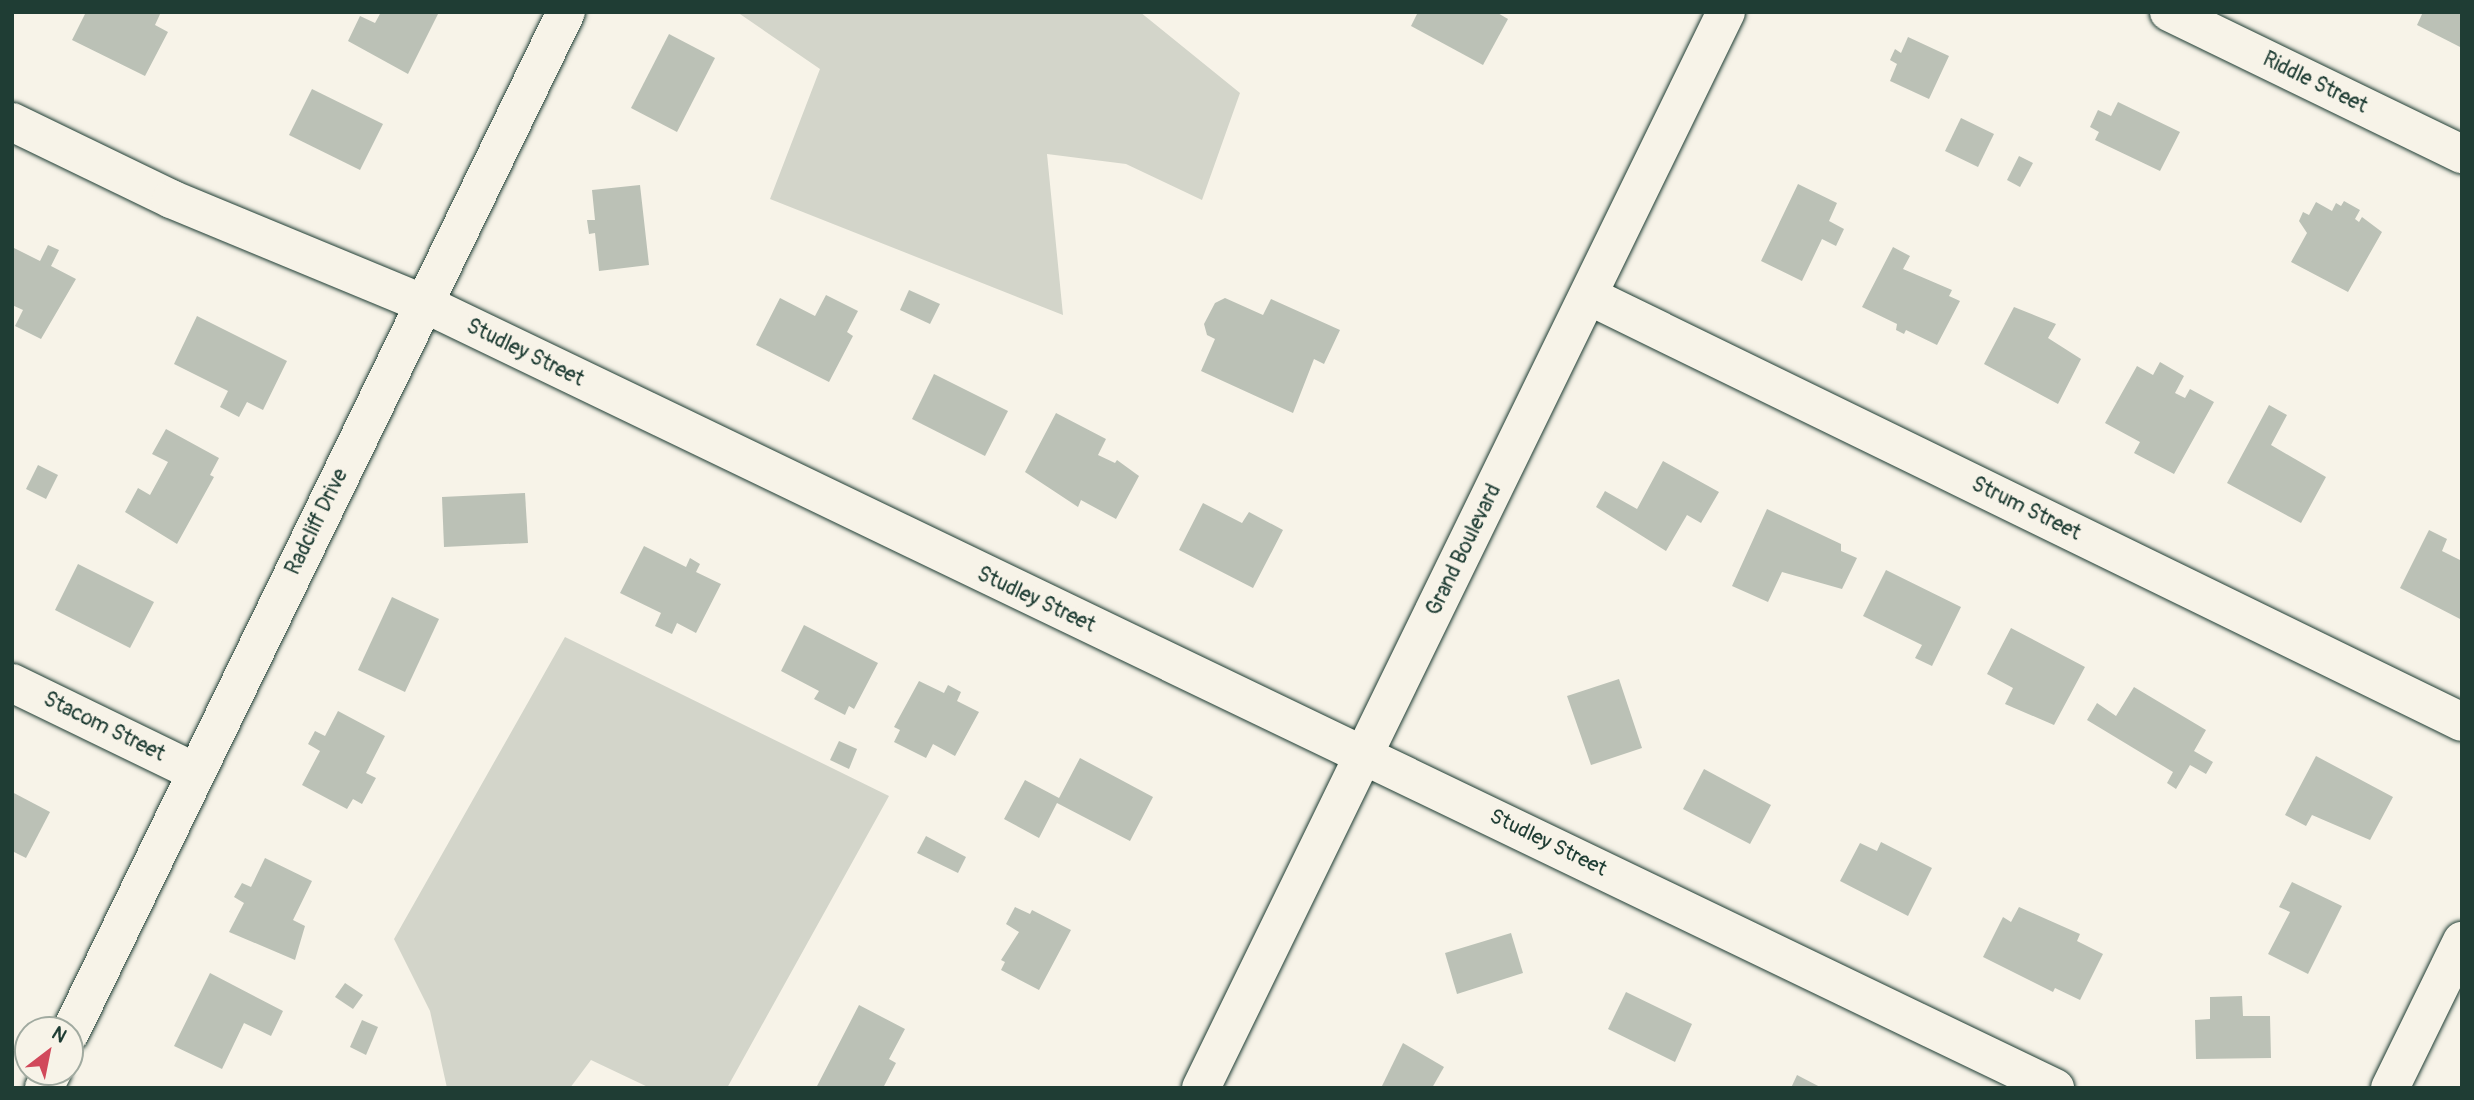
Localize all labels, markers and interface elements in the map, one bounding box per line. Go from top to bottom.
street label: Riddle Street [2259,47,2371,119]
street label: Studley Street [462,314,588,392]
street label: Radcliff Drive [281,465,353,579]
street label: Strum Street [1967,472,2085,546]
street label: Grand Boulevard [1421,480,1507,620]
street label: Studley Street [973,562,1099,638]
street label: Stacom Street [39,687,169,767]
street label: Studley Street [1485,804,1611,882]
north arrow [14,1016,84,1086]
text: N [47,1021,71,1048]

